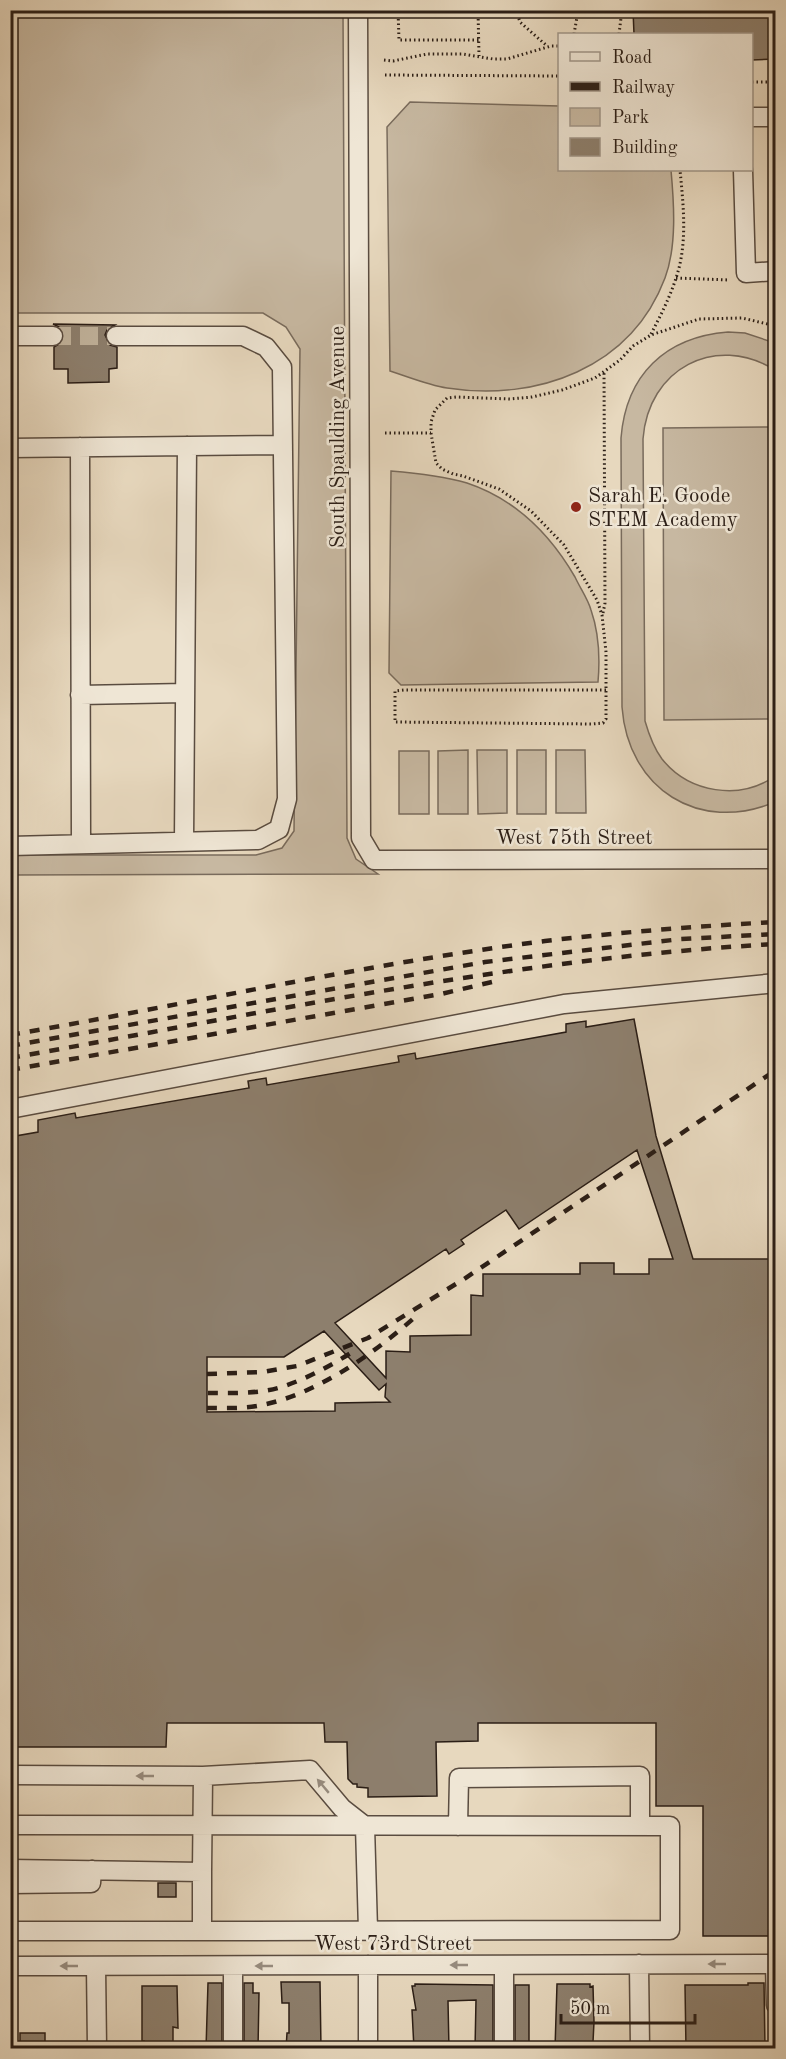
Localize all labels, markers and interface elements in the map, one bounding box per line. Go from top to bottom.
legend [558,33,753,171]
text: Road [612,49,652,67]
text: Railway [612,79,675,97]
text: Park [612,109,649,127]
text: Building [612,139,678,157]
street label: South Spaulding Avenue [328,326,349,548]
place label: Sarah E. Goode STEM Academy [588,486,738,531]
marker: Sarah E. Goode STEM Academy [569,500,583,514]
street label: West 75th Street [495,828,653,849]
one-way arrow [135,1771,154,1781]
one-way arrow [317,1778,330,1793]
street label: West 73rd Street [314,1934,472,1955]
one-way arrow [708,1959,727,1969]
one-way arrow [450,1960,469,1970]
one-way arrow [60,1961,79,1971]
one-way arrow [255,1961,274,1971]
scale bar [561,1987,694,2025]
text: 50 m [570,2000,610,2018]

